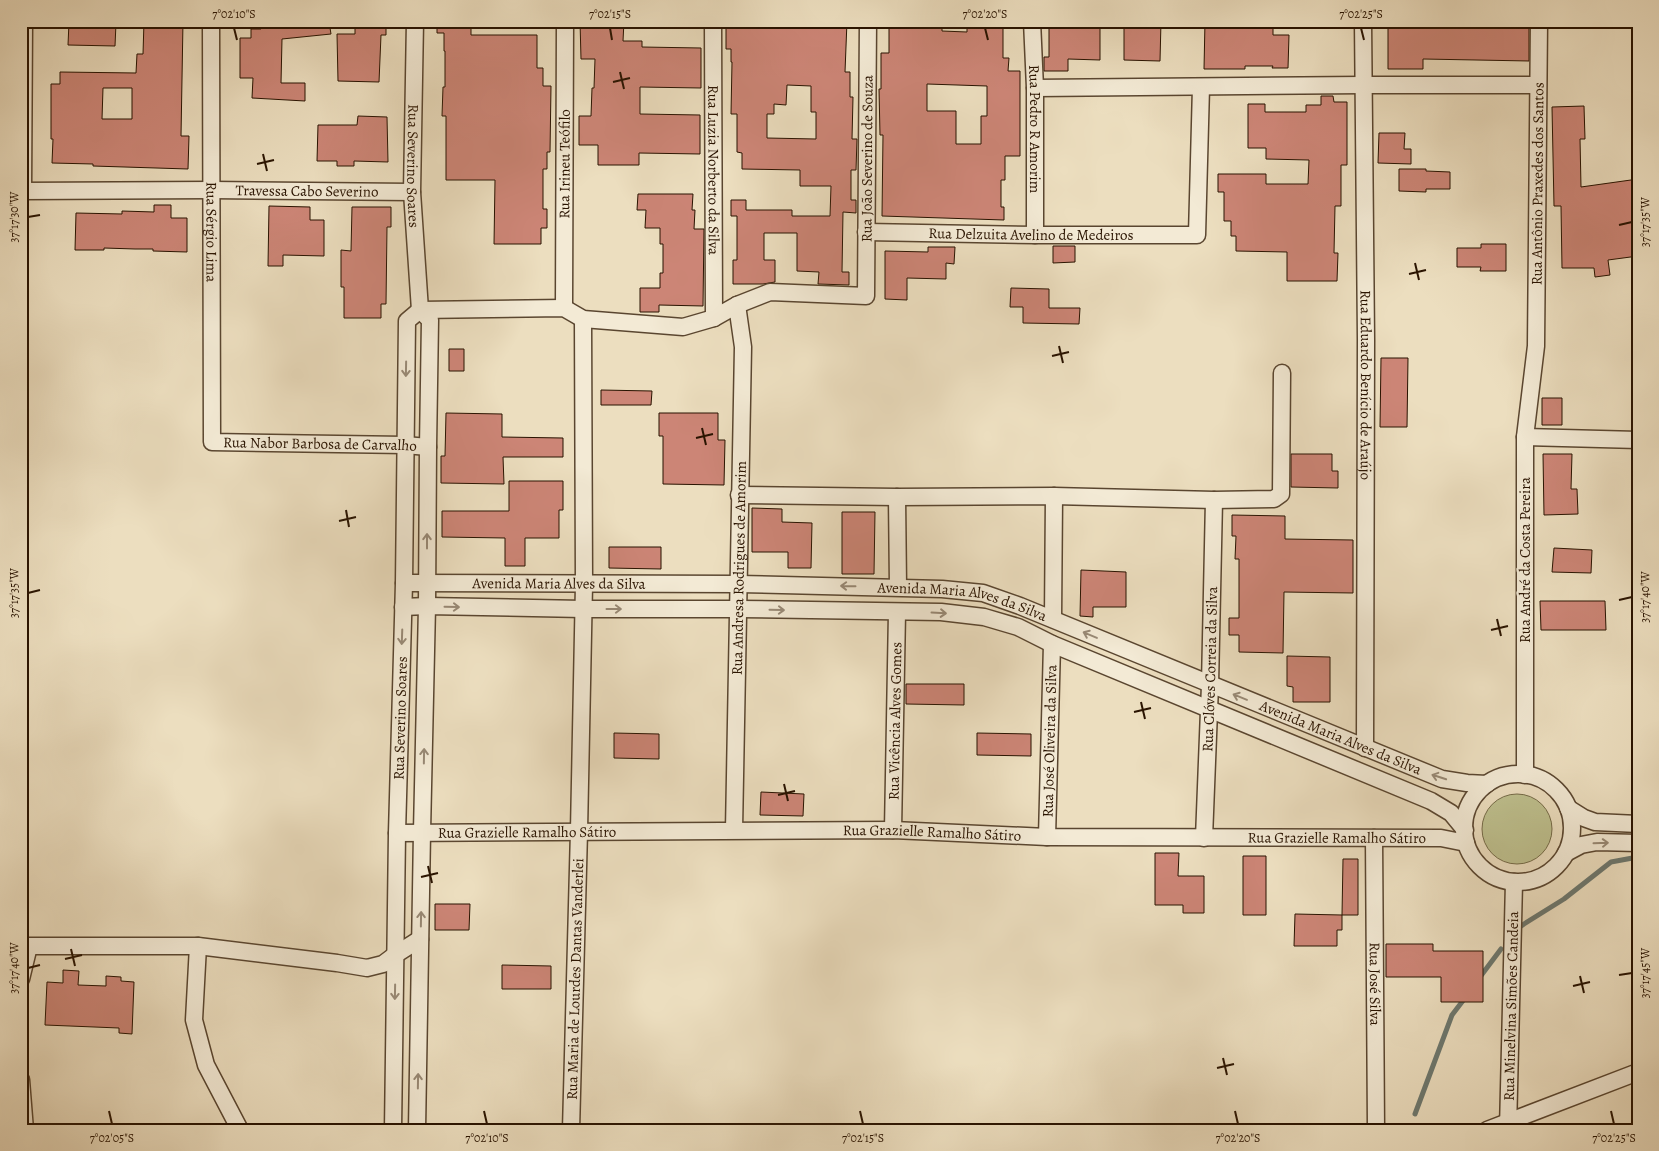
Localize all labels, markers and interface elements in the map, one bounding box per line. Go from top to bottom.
text: 7°02'10"S [212,6,256,22]
text: 7°02'15"S [589,6,631,22]
text: 7°02'20"S [963,6,1007,22]
text: 7°02'25"S [1339,6,1383,22]
street label: Rua Pedro R Amorim [1024,64,1045,194]
street label: Rua João Severino de Souza [856,75,878,242]
street label: Rua Antônio Praxedes dos Santos [1527,82,1548,285]
street label: Rua Luzia Norberto da Silva [703,85,724,255]
street label: Rua Severino Soares [402,104,424,228]
street label: Rua Irineu Teófilo [554,109,575,219]
street label: Travessa Cabo Severino [235,180,379,202]
street label: Rua Sérgio Lima [201,182,222,282]
text: 37°17'30"W [6,191,22,243]
text: 37°17'35"W [1637,196,1653,247]
street label: Rua Delzuita Avelino de Medeiros [928,223,1134,245]
street label: Rua Eduardo Benício de Araújo [1356,290,1376,480]
one-way arrow [401,361,411,377]
street label: Rua Nabor Barbosa de Carvalho [223,432,418,456]
street label: Rua Andresa Rodrigues de Amorim [727,460,751,675]
street label: Rua André da Costa Pereira [1515,477,1535,643]
one-way arrow [422,533,432,550]
text: 37°17'35"W [6,567,22,618]
text: 37°17'40"W [1637,570,1653,623]
street label: Avenida Maria Alves da Silva [471,573,646,594]
street label: Avenida Maria Alves da Silva [876,577,1050,626]
one-way arrow [840,581,856,591]
street label: Rua Clóves Correia da Silva [1197,586,1222,752]
one-way arrow [444,602,460,611]
one-way arrow [606,604,622,614]
one-way arrow [768,605,785,615]
one-way arrow [931,608,947,617]
one-way arrow [398,629,407,645]
one-way arrow [1083,629,1098,639]
street label: Rua Vicência Alves Gomes [884,642,906,800]
street label: Rua Severino Soares [388,656,412,780]
street label: Rua José Oliveira da Silva [1038,664,1061,818]
one-way arrow [1233,692,1248,701]
street label: Avenida Maria Alves da Silva [1256,695,1425,780]
one-way arrow [419,748,428,764]
one-way arrow [1432,772,1447,781]
street label: Rua Grazielle Ramalho Sátiro [843,820,1022,846]
street label: Rua Grazielle Ramalho Sátiro [438,822,616,843]
street label: Rua Grazielle Ramalho Sátiro [1248,828,1426,848]
one-way arrow [1592,838,1608,847]
street label: Rua Maria de Lourdes Dantas Vanderlei [562,858,588,1100]
one-way arrow [416,911,425,927]
street label: Rua Minelvina Simões Candeia [1499,911,1523,1101]
text: 37°17'40"W [6,941,22,994]
street label: Rua José Silva [1365,942,1385,1026]
text: 37°17'45"W [1637,947,1653,998]
one-way arrow [390,984,400,1000]
one-way arrow [413,1073,423,1090]
text: 7°02'05"S [90,1130,134,1146]
text: 7°02'10"S [465,1130,509,1146]
text: 7°02'15"S [842,1130,884,1146]
text: 7°02'20"S [1216,1130,1260,1146]
text: 7°02'25"S [1592,1130,1636,1146]

